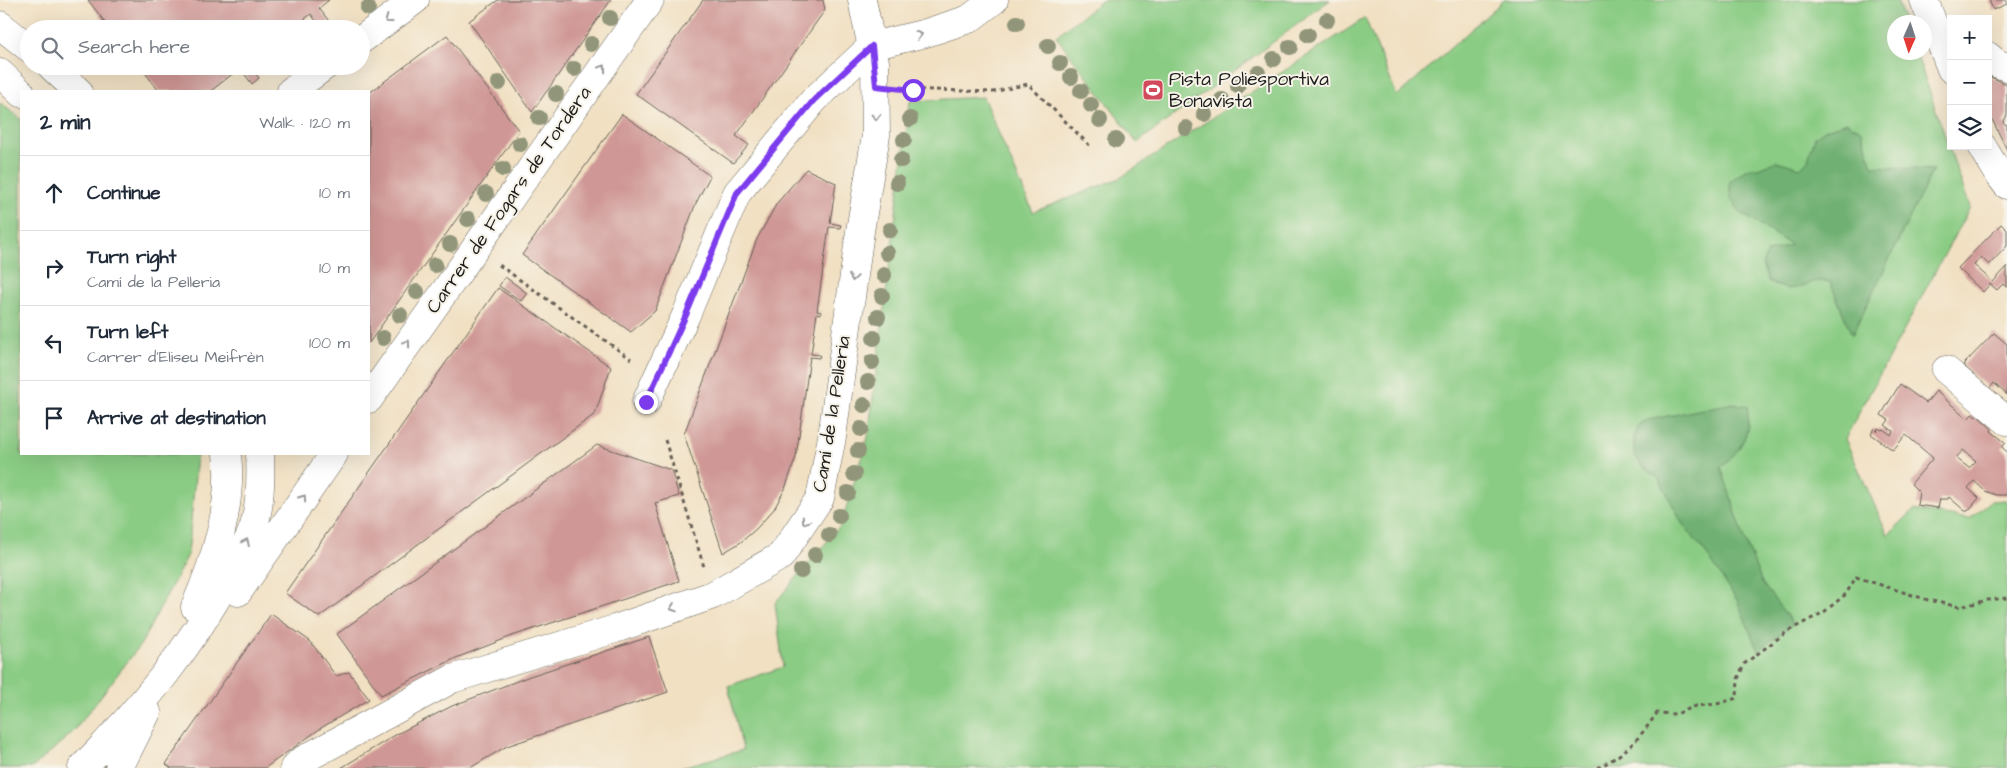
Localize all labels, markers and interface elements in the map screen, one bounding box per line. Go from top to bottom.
one-way arrow [384,14,394,23]
north arrow [1887,15,1932,60]
map controls [1947,15,1992,150]
button: + [1947,15,1992,60]
search box [20,20,370,75]
one-way arrow [914,30,923,41]
icon: search [38,34,66,62]
text: Search here [78,34,190,61]
button: − [1947,60,1992,105]
one-way arrow [597,65,606,74]
place label: Pista Poliesportiva Bonavista [1169,66,1329,115]
sports icon: Pista Poliesportiva Bonavista [1141,78,1165,102]
route start [902,79,925,102]
street label: Carrer de Fogars de Tordera [420,81,599,320]
button: layers [1947,105,1992,150]
text: 2 min [40,108,90,137]
text: Walk · 120 m [259,112,350,134]
one-way arrow [871,114,881,122]
icon: ahead [40,179,68,207]
text: Continue [87,180,161,207]
text: 10 m [319,182,350,204]
text: Turn right [87,244,176,271]
icon: right [40,254,68,282]
text: 10 m [319,257,350,279]
text: Camí de la Pelleria [87,271,220,293]
one-way arrow [848,274,859,282]
text: Turn left [87,319,168,346]
icon: left [40,329,68,357]
text: 100 m [309,332,350,354]
street label: Camí de la Pelleria [806,334,858,494]
one-way arrow [401,340,410,349]
text: Carrer d'Eliseu Meifrèn [87,346,264,368]
route end [635,391,658,414]
icon: arrive [40,404,68,432]
text: Arrive at destination [87,405,266,432]
one-way arrow [297,495,306,504]
one-way arrow [801,516,811,525]
one-way arrow [240,538,251,547]
one-way arrow [670,602,678,612]

